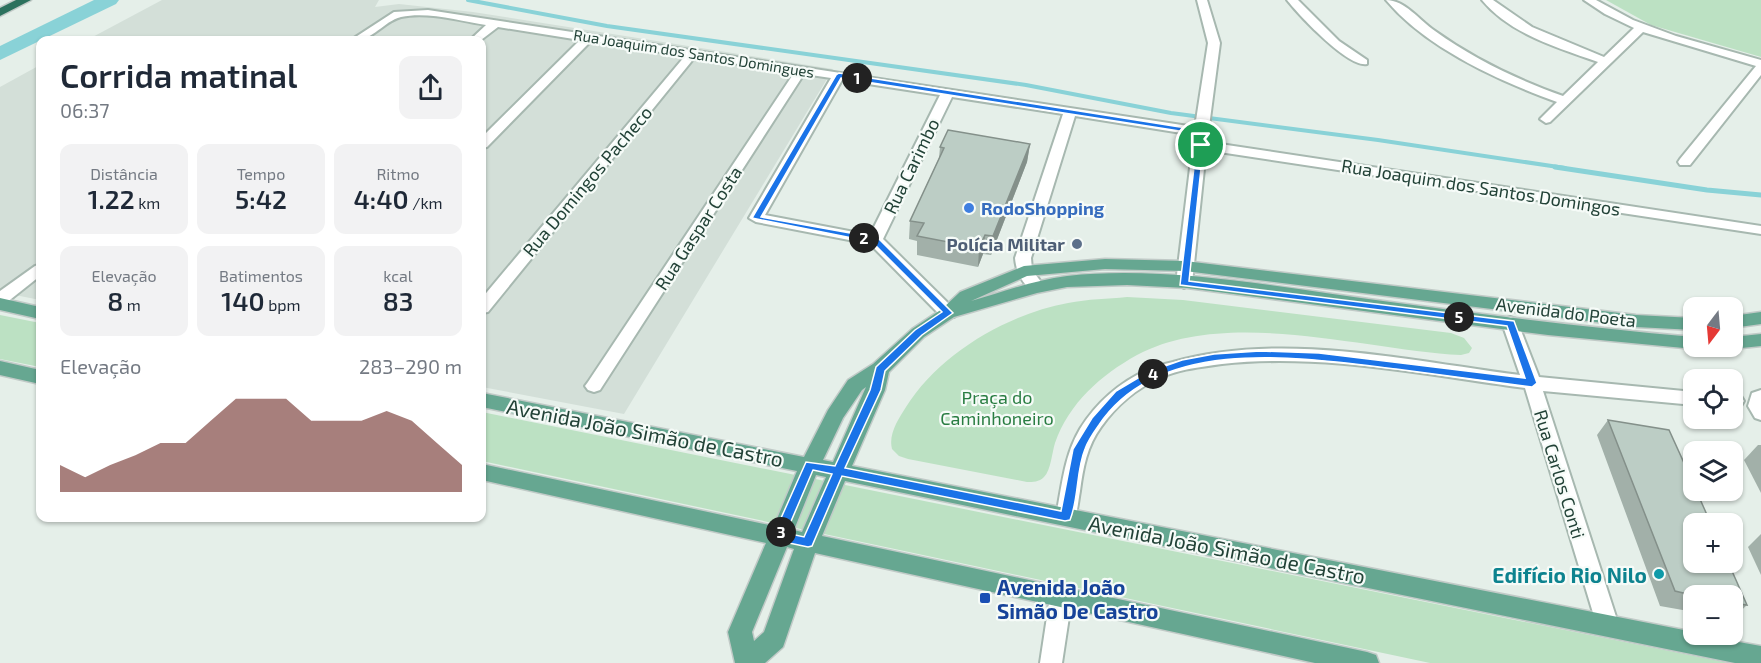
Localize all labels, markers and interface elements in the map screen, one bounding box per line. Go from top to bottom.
street label: Rua Joaquim dos Santos Domingues [572,25,816,81]
text: Corrida matinal [60,55,297,95]
button: share [399,56,462,119]
pin: 1 [842,63,872,93]
text: 1 [854,68,860,87]
text: 06:37 [60,98,110,122]
street label: Rua Domingos Pacheco [518,101,656,261]
street label: Rua Carimbo [878,115,944,217]
pin [1175,119,1226,170]
icon: arrive [1184,128,1217,161]
street label: Rua Joaquim dos Santos Domingos [1340,154,1622,220]
street label: Rua Gaspar Costa [650,162,746,294]
text: Distância [90,164,158,183]
text: Tempo [237,164,285,183]
text: Ritmo [376,164,420,183]
text: 1.22 [88,183,135,214]
text: 5:42 [235,183,287,214]
text: 4:40 [353,183,409,214]
text: km [135,193,160,212]
text: /km [409,193,443,212]
place label: RodoShopping [981,197,1105,219]
marker: RodoShopping [962,201,976,215]
pin: 2 [849,223,879,253]
text: 2 [859,228,869,247]
place label: Polícia Militar [947,233,1065,255]
marker: Polícia Militar [1070,237,1084,251]
text: Elevação [91,266,157,285]
text: Batimentos [219,266,303,285]
text: kcal [383,266,413,285]
text: 8 [107,285,123,316]
text: 140 [221,285,265,316]
text: 83 [383,285,413,316]
street label: Avenida do Poeta [1495,293,1637,331]
text: m [123,295,141,314]
text: bpm [265,295,301,314]
north arrow [1683,297,1743,357]
map controls [1683,297,1743,645]
pin: 5 [1444,302,1474,332]
text: 5 [1455,307,1463,326]
text: Elevação [60,354,141,378]
text: 283–290 m [359,354,462,378]
pin: 4 [1138,359,1168,389]
text: 4 [1148,364,1158,383]
button: locate [1683,369,1743,429]
park label: Praça do Caminhoneiro [940,386,1054,429]
street label: Avenida João Simão de Castro [505,393,785,471]
street label: Rua Carlos Conti [1530,407,1590,541]
button: layers [1683,441,1743,501]
street label: Avenida João Simão de Castro [1087,510,1367,588]
button: + [1683,513,1743,573]
pin: 3 [766,517,796,547]
text: 3 [776,522,786,541]
place label: Edifício Rio Nilo [1492,562,1647,587]
marker: Edifício Rio Nilo [1652,567,1666,581]
place label: Avenida João Simão De Castro [997,574,1158,623]
button: − [1683,585,1743,645]
marker: Avenida João Simão De Castro [978,591,992,605]

